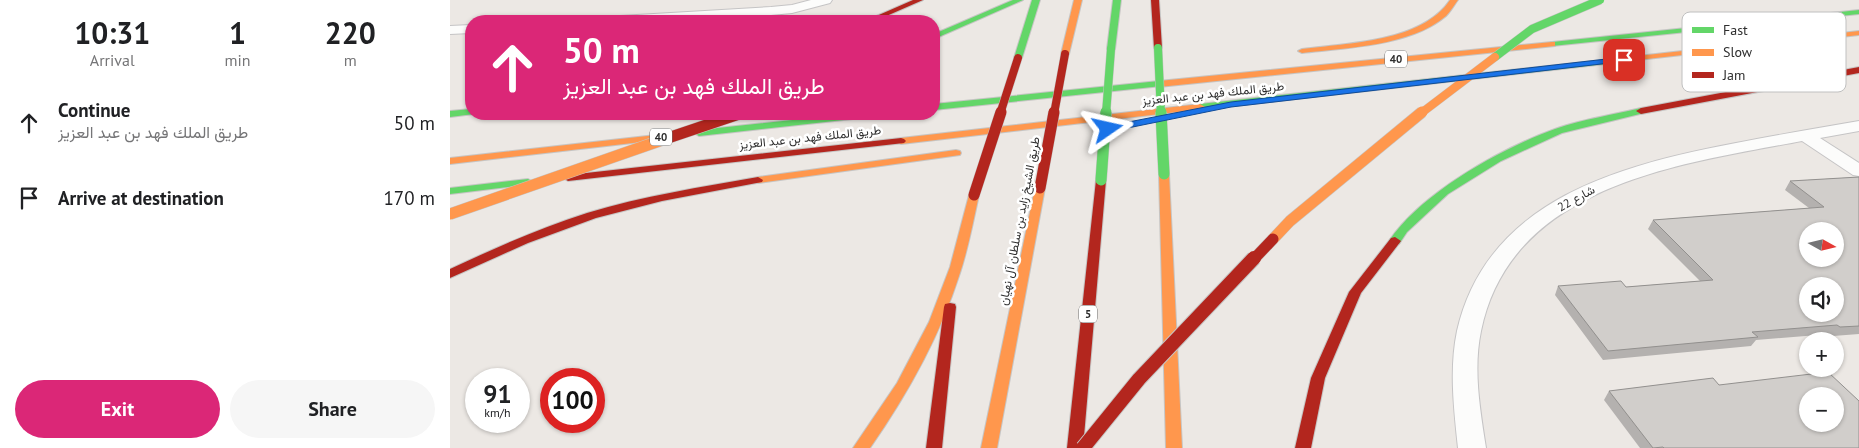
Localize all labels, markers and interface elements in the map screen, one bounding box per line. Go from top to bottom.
legend [1682,12,1846,92]
text: 10:31 [74,13,150,52]
text: 1 [229,13,246,52]
text: 220 [325,13,376,52]
text: Fast [1723,21,1748,39]
text: 50 m [563,27,640,73]
icon: ahead [480,35,545,100]
pin [1603,39,1645,81]
text: Slow [1723,43,1753,61]
icon: arrive [1610,46,1638,74]
text: Arrival [90,50,135,70]
text: min [225,50,251,70]
text: m [344,50,357,70]
road number: 40 [1385,51,1407,68]
text: Jam [1722,66,1745,84]
text: طريق الملك فهد بن عبد العزيز [563,72,825,100]
street label: طريق الملك فهد بن عبد العزيز [1140,78,1285,109]
text: Continue [58,98,130,122]
position arrow [1081,102,1133,154]
icon: ahead [15,109,43,137]
text: 50 m [394,111,435,135]
text: طريق الملك فهد بن عبد العزيز [58,122,248,142]
street label: طريق الملك فهد بن عبد العزيز [737,122,882,153]
road number: 40 [650,128,672,146]
street label: طريق الشيخ زايد بن سلطان آل نهيان [995,135,1045,307]
street label: شارع 22 [1555,182,1598,216]
icon: arrive [15,184,43,212]
text: Arrive at destination [58,186,224,210]
text: 170 m [383,186,435,210]
north arrow [1799,222,1844,268]
map controls [1799,222,1844,432]
button: sound [1799,277,1844,322]
road number: 5 [1079,306,1097,322]
button: + [1799,332,1844,377]
speed limit sign: 100 [540,368,605,433]
text: 91 [483,378,512,410]
button: Exit [15,380,220,438]
button: Share [230,380,435,438]
button: − [1799,387,1844,432]
text: km/h [484,405,511,420]

